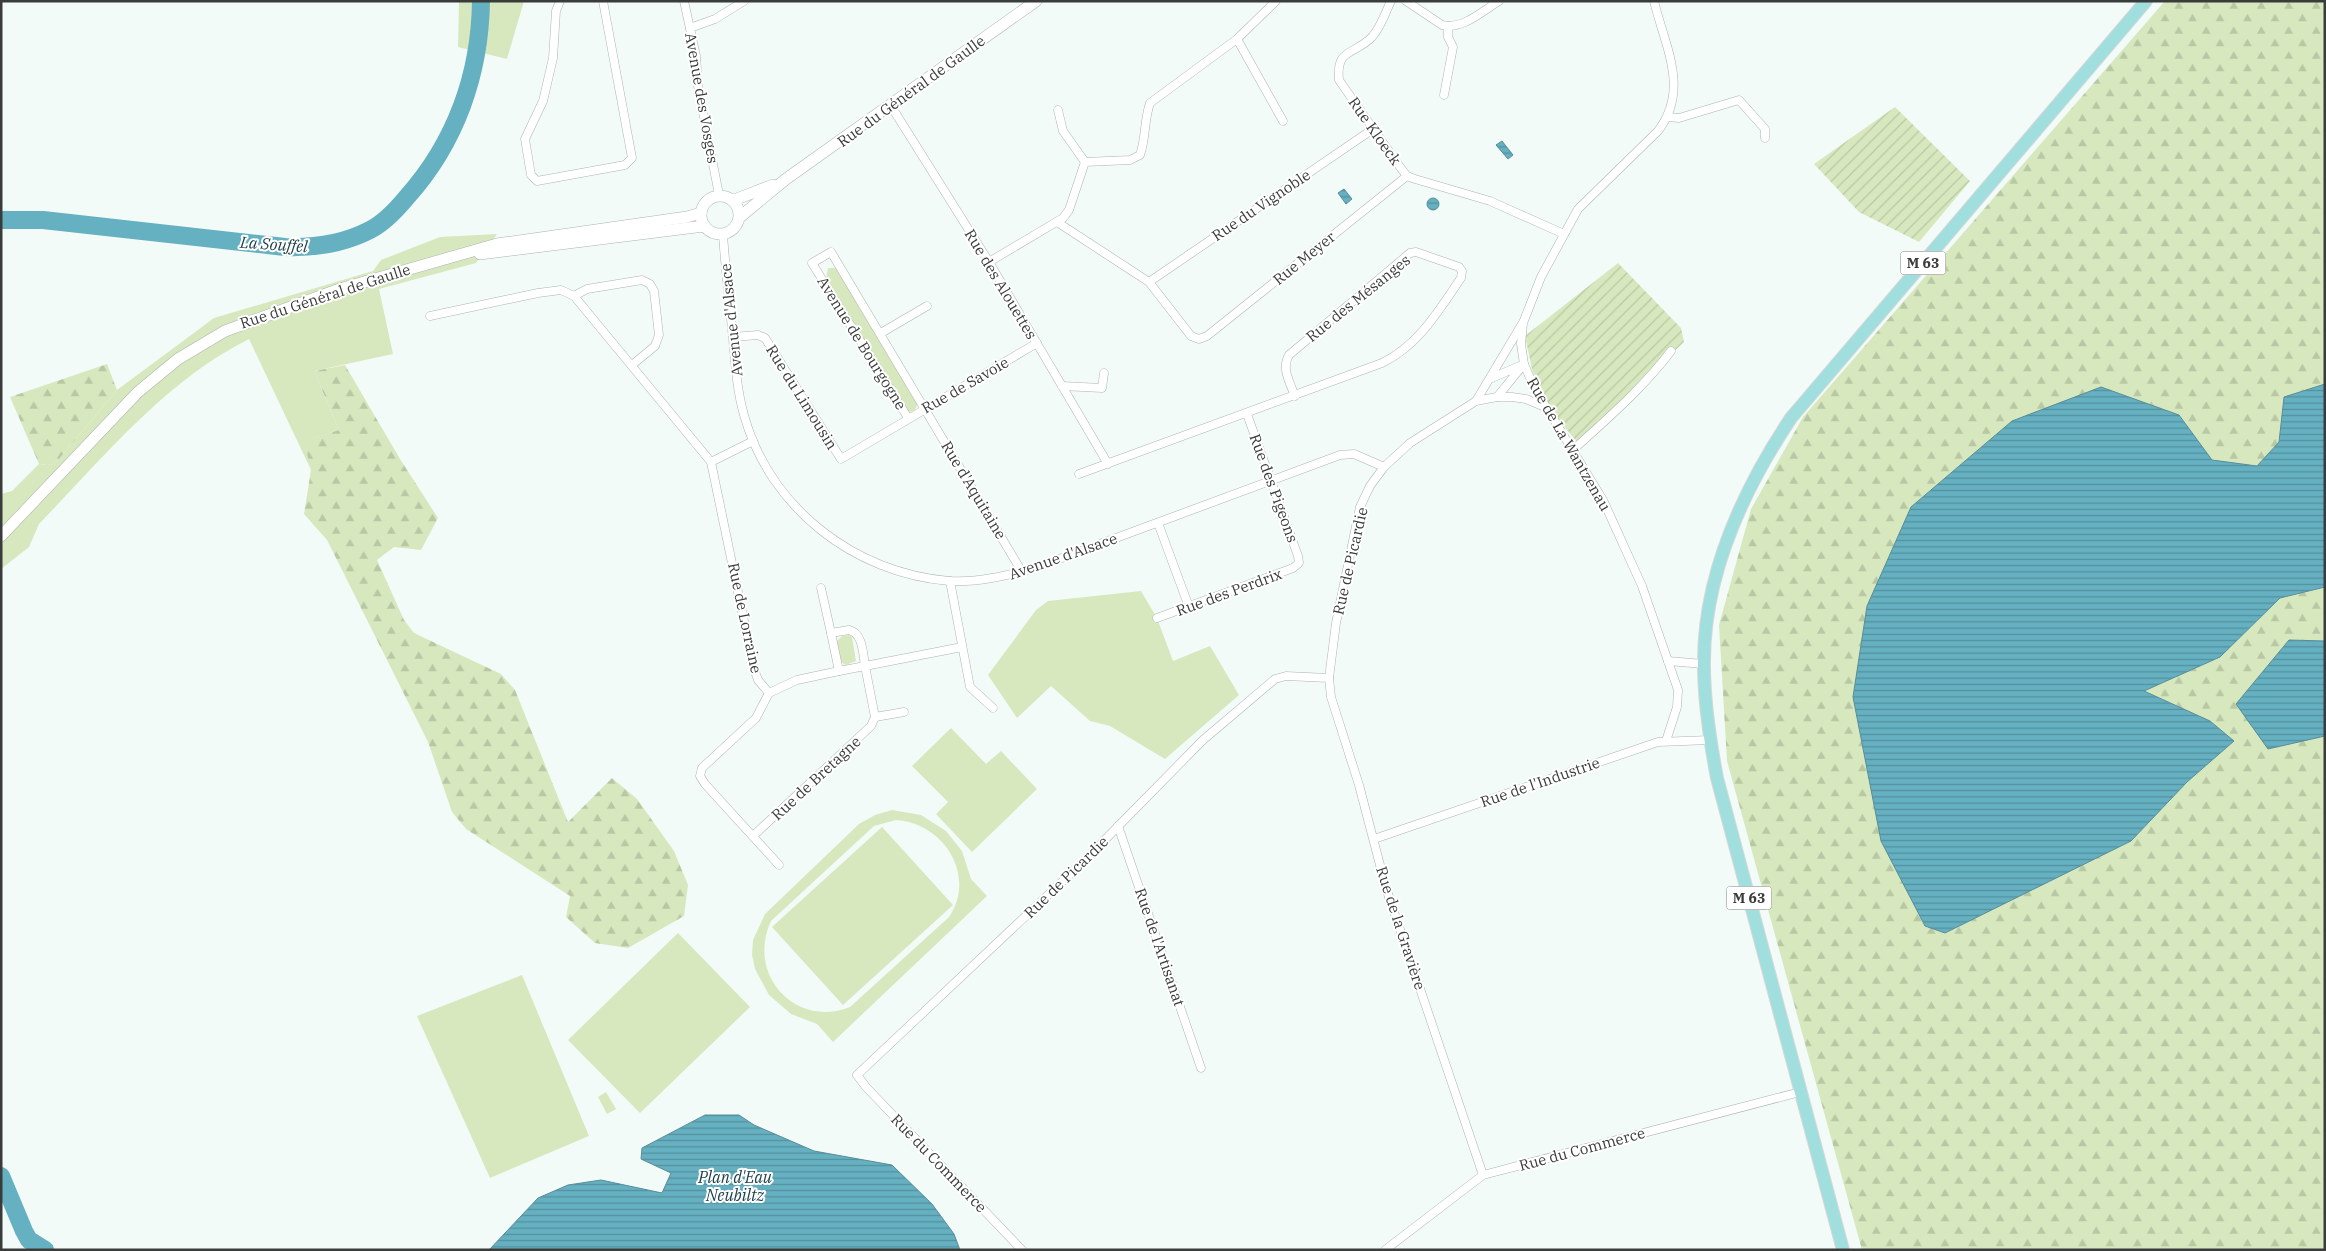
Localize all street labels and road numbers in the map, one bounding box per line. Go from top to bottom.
street label: Avenue des Vosges [681,31,723,165]
street label: Rue du Général de Gaulle [833,31,989,151]
street label: Rue Kloeck [1345,93,1406,169]
street label: Rue du Vignoble [1208,165,1314,245]
street label: Rue des Alouettes [961,226,1041,342]
street label: Rue Meyer [1269,227,1339,289]
street label: Rue des Mésanges [1302,250,1414,346]
road number: M 63 [1900,252,1946,274]
street label: Rue du Général de Gaulle [237,259,413,333]
street label: Avenue d'Alsace [716,263,746,377]
street label: Avenue de Bourgogne [813,273,911,413]
street label: Rue du Limousin [762,341,842,453]
street label: Rue de Savoie [918,352,1012,418]
street label: Rue de La Wantzenau [1523,374,1615,514]
street label: Rue des Pigeons [1246,431,1302,545]
street label: Rue d'Aquitaine [937,437,1011,543]
street label: Rue de Picardie [1328,505,1372,617]
street label: Avenue d'Alsace [1006,529,1120,583]
street label: Rue de Lorraine [724,561,766,675]
street label: Rue des Perdrix [1173,564,1285,620]
street label: Rue de Bretagne [767,732,865,824]
street label: Rue de l'Industrie [1478,753,1602,811]
street label: Rue de Picardie [1020,832,1112,922]
street label: Rue de la Gravière [1372,864,1430,992]
street label: Rue de l'Artisanat [1131,885,1189,1009]
road number: M 63 [1726,886,1772,910]
street label: Rue du Commerce [887,1110,991,1216]
street label: Rue du Commerce [1517,1123,1647,1175]

